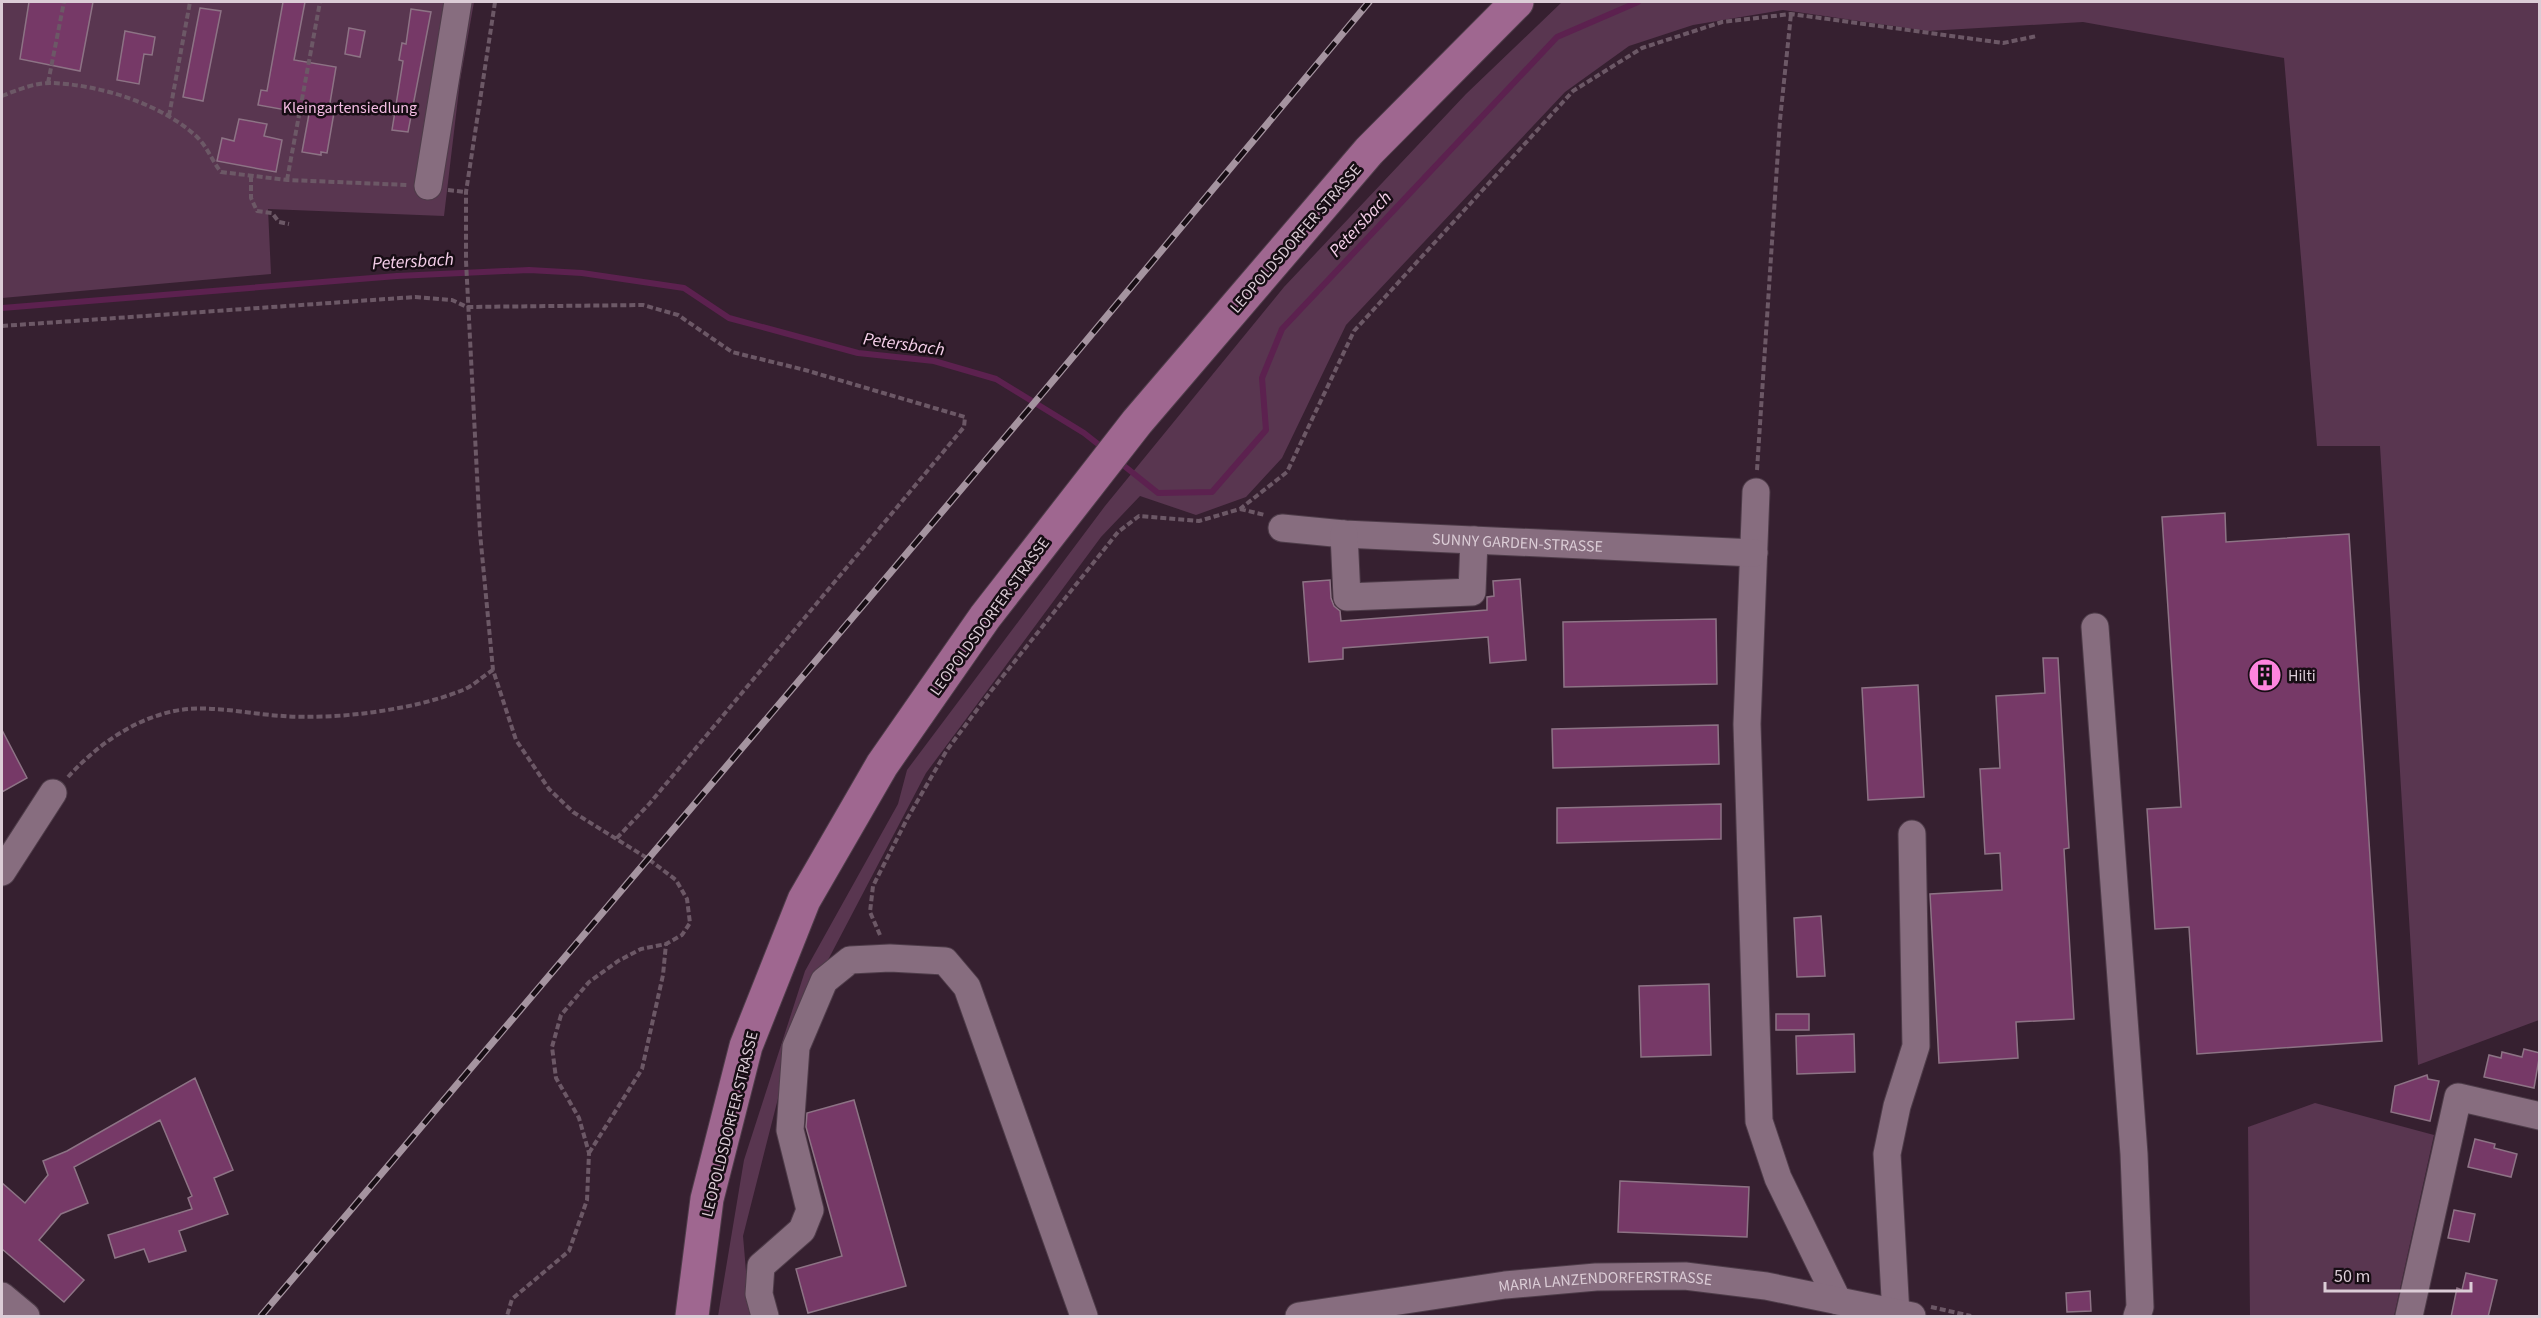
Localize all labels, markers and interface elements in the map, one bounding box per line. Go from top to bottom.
park label: Kleingartensiedlung [283,97,417,119]
street label: LEOPOLDSDORFER STRASSE [1225,159,1367,318]
water label: Petersbach [1323,186,1397,263]
water label: Petersbach [371,247,455,276]
water label: Petersbach [862,326,946,363]
street label: SUNNY GARDEN-STRASSE [1431,528,1604,558]
street label: LEOPOLDSDORFER STRASSE [925,533,1055,700]
building icon: Hilti [2247,657,2283,693]
place label: Hilti [2288,665,2316,687]
street label: LEOPOLDSDORFER STRASSE [696,1029,764,1219]
scale bar [2325,1255,2470,1293]
text: 50 m [2334,1264,2370,1289]
street label: MARIA LANZENDORFERSTRASSE [1497,1266,1714,1298]

